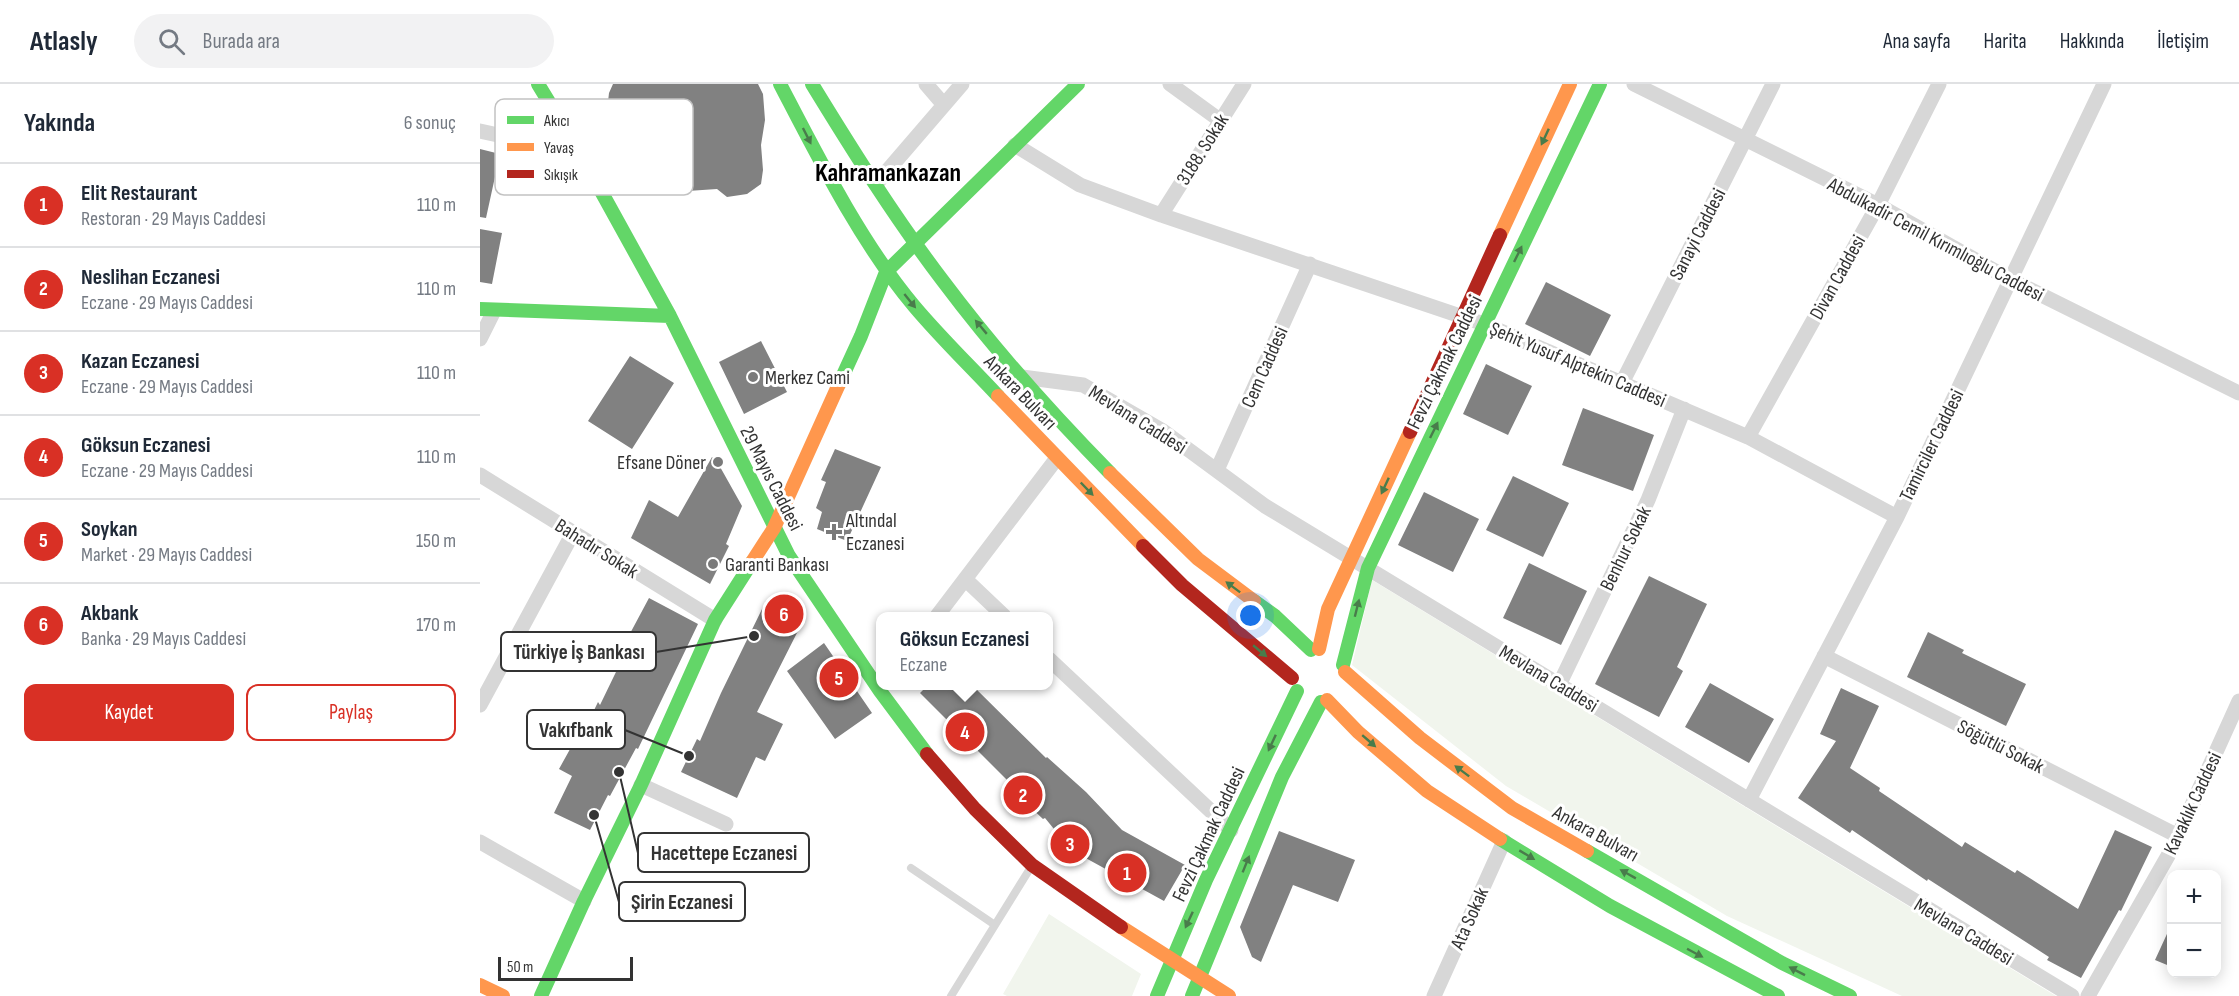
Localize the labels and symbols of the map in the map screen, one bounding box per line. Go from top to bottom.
legend [495,99,693,195]
street label: 3188. Sokak [1172,109,1234,190]
text: Akıcı [543,112,569,131]
one-way arrow [802,127,812,144]
one-way arrow [1541,129,1550,146]
text: Yavaş [544,139,574,158]
district label: Kahramankazan [815,158,961,189]
text: Sıkışık [544,166,578,185]
street label: Abdulkadir Cemil Kırımlıoğlu Caddesi [1822,172,2048,307]
street label: Sanayi Caddesi [1665,185,1731,284]
street label: Divan Caddesi [1805,231,1871,324]
one-way arrow [1513,245,1523,262]
street label: Fevzi Çakmak Caddesi [1402,292,1488,433]
one-way arrow [903,293,916,308]
street label: Şehit Yusuf Alptekin Caddesi [1486,317,1669,413]
one-way arrow [975,320,988,335]
street label: Cem Caddesi [1236,323,1293,412]
street label: Ankara Bulvarı [978,350,1062,435]
place label: Merkez Cami [765,366,850,390]
marker: Merkez Cami [746,370,760,384]
street label: Mevlana Caddesi [1084,380,1191,459]
street label: Tamirciler Caddesi [1894,386,1969,505]
one-way arrow [1429,421,1438,438]
street label: 29 Mayıs Caddesi [734,422,808,535]
place label: Efsane Döner [617,451,706,475]
marker: Efsane Döner [711,455,725,469]
one-way arrow [1380,477,1389,494]
one-way arrow [1080,481,1094,496]
street label: Benhur Sokak [1595,502,1657,595]
place label: Altındal Eczanesi [845,509,904,556]
street label: Bahadır Sokak [550,514,643,584]
marker: Altındal Eczanesi [827,525,841,539]
place label: Garanti Bankası [725,553,829,577]
marker: Garanti Bankası [706,557,720,571]
one-way arrow [1226,582,1241,594]
pin: 6 [764,592,804,636]
one-way arrow [1353,599,1363,617]
your location [1236,601,1265,630]
callout: Türkiye İş Bankası [501,632,656,671]
text: Türkiye İş Bankası [513,640,645,665]
street label: Mevlana Caddesi [1495,640,1602,718]
one-way arrow [1252,644,1268,657]
pin: 5 [820,656,858,700]
callout: Vakıfbank [527,710,625,749]
pin: 4 [946,710,984,754]
street label: Söğütlü Sokak [1953,715,2048,779]
text: Vakıfbank [539,718,613,743]
one-way arrow [1361,734,1376,747]
one-way arrow [1267,735,1276,752]
street label: Kavaklık Caddesi [2159,748,2227,858]
street label: Fevzi Çakmak Caddesi [1167,763,1251,906]
one-way arrow [1455,766,1470,778]
pin: 2 [1004,772,1042,818]
street label: Ankara Bulvarı [1547,800,1643,867]
pin: 3 [1050,822,1090,867]
callout: Hacettepe Eczanesi [638,833,809,872]
text: Hacettepe Eczanesi [651,841,797,866]
pin: 1 [1108,850,1146,896]
one-way arrow [1519,850,1536,860]
one-way arrow [1242,855,1251,873]
one-way arrow [1619,869,1636,879]
callout: Şirin Eczanesi [619,882,745,921]
street label: Ata Sokak [1445,883,1494,954]
text: Şirin Eczanesi [631,890,733,915]
street label: Mevlana Caddesi [1910,893,2017,971]
one-way arrow [1185,912,1194,929]
one-way arrow [1687,948,1704,958]
scale bar [498,954,633,982]
one-way arrow [1789,966,1806,975]

